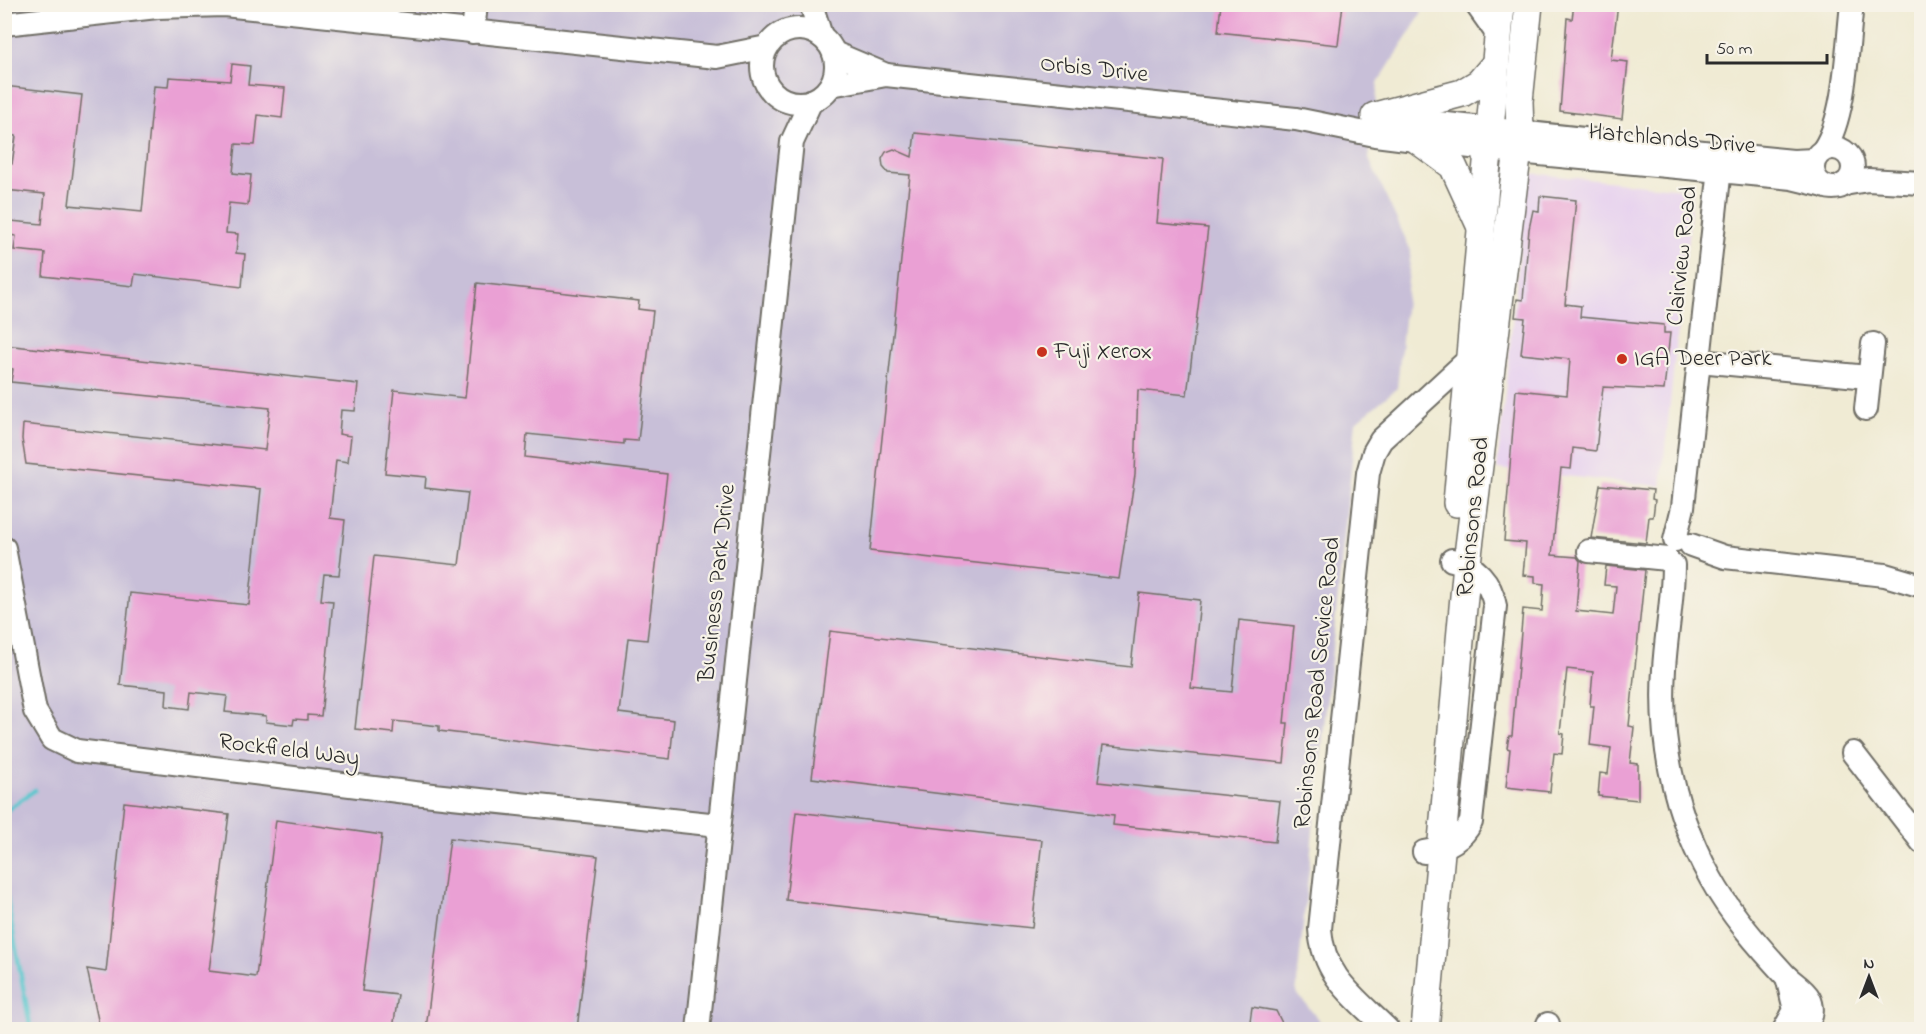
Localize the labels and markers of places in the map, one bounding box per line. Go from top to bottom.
place label: Fuji Xerox [1053,335,1152,370]
place label: IGA Deer Park [1634,342,1772,377]
marker: Fuji Xerox [1035,345,1049,359]
marker: IGA Deer Park [1615,352,1629,366]

